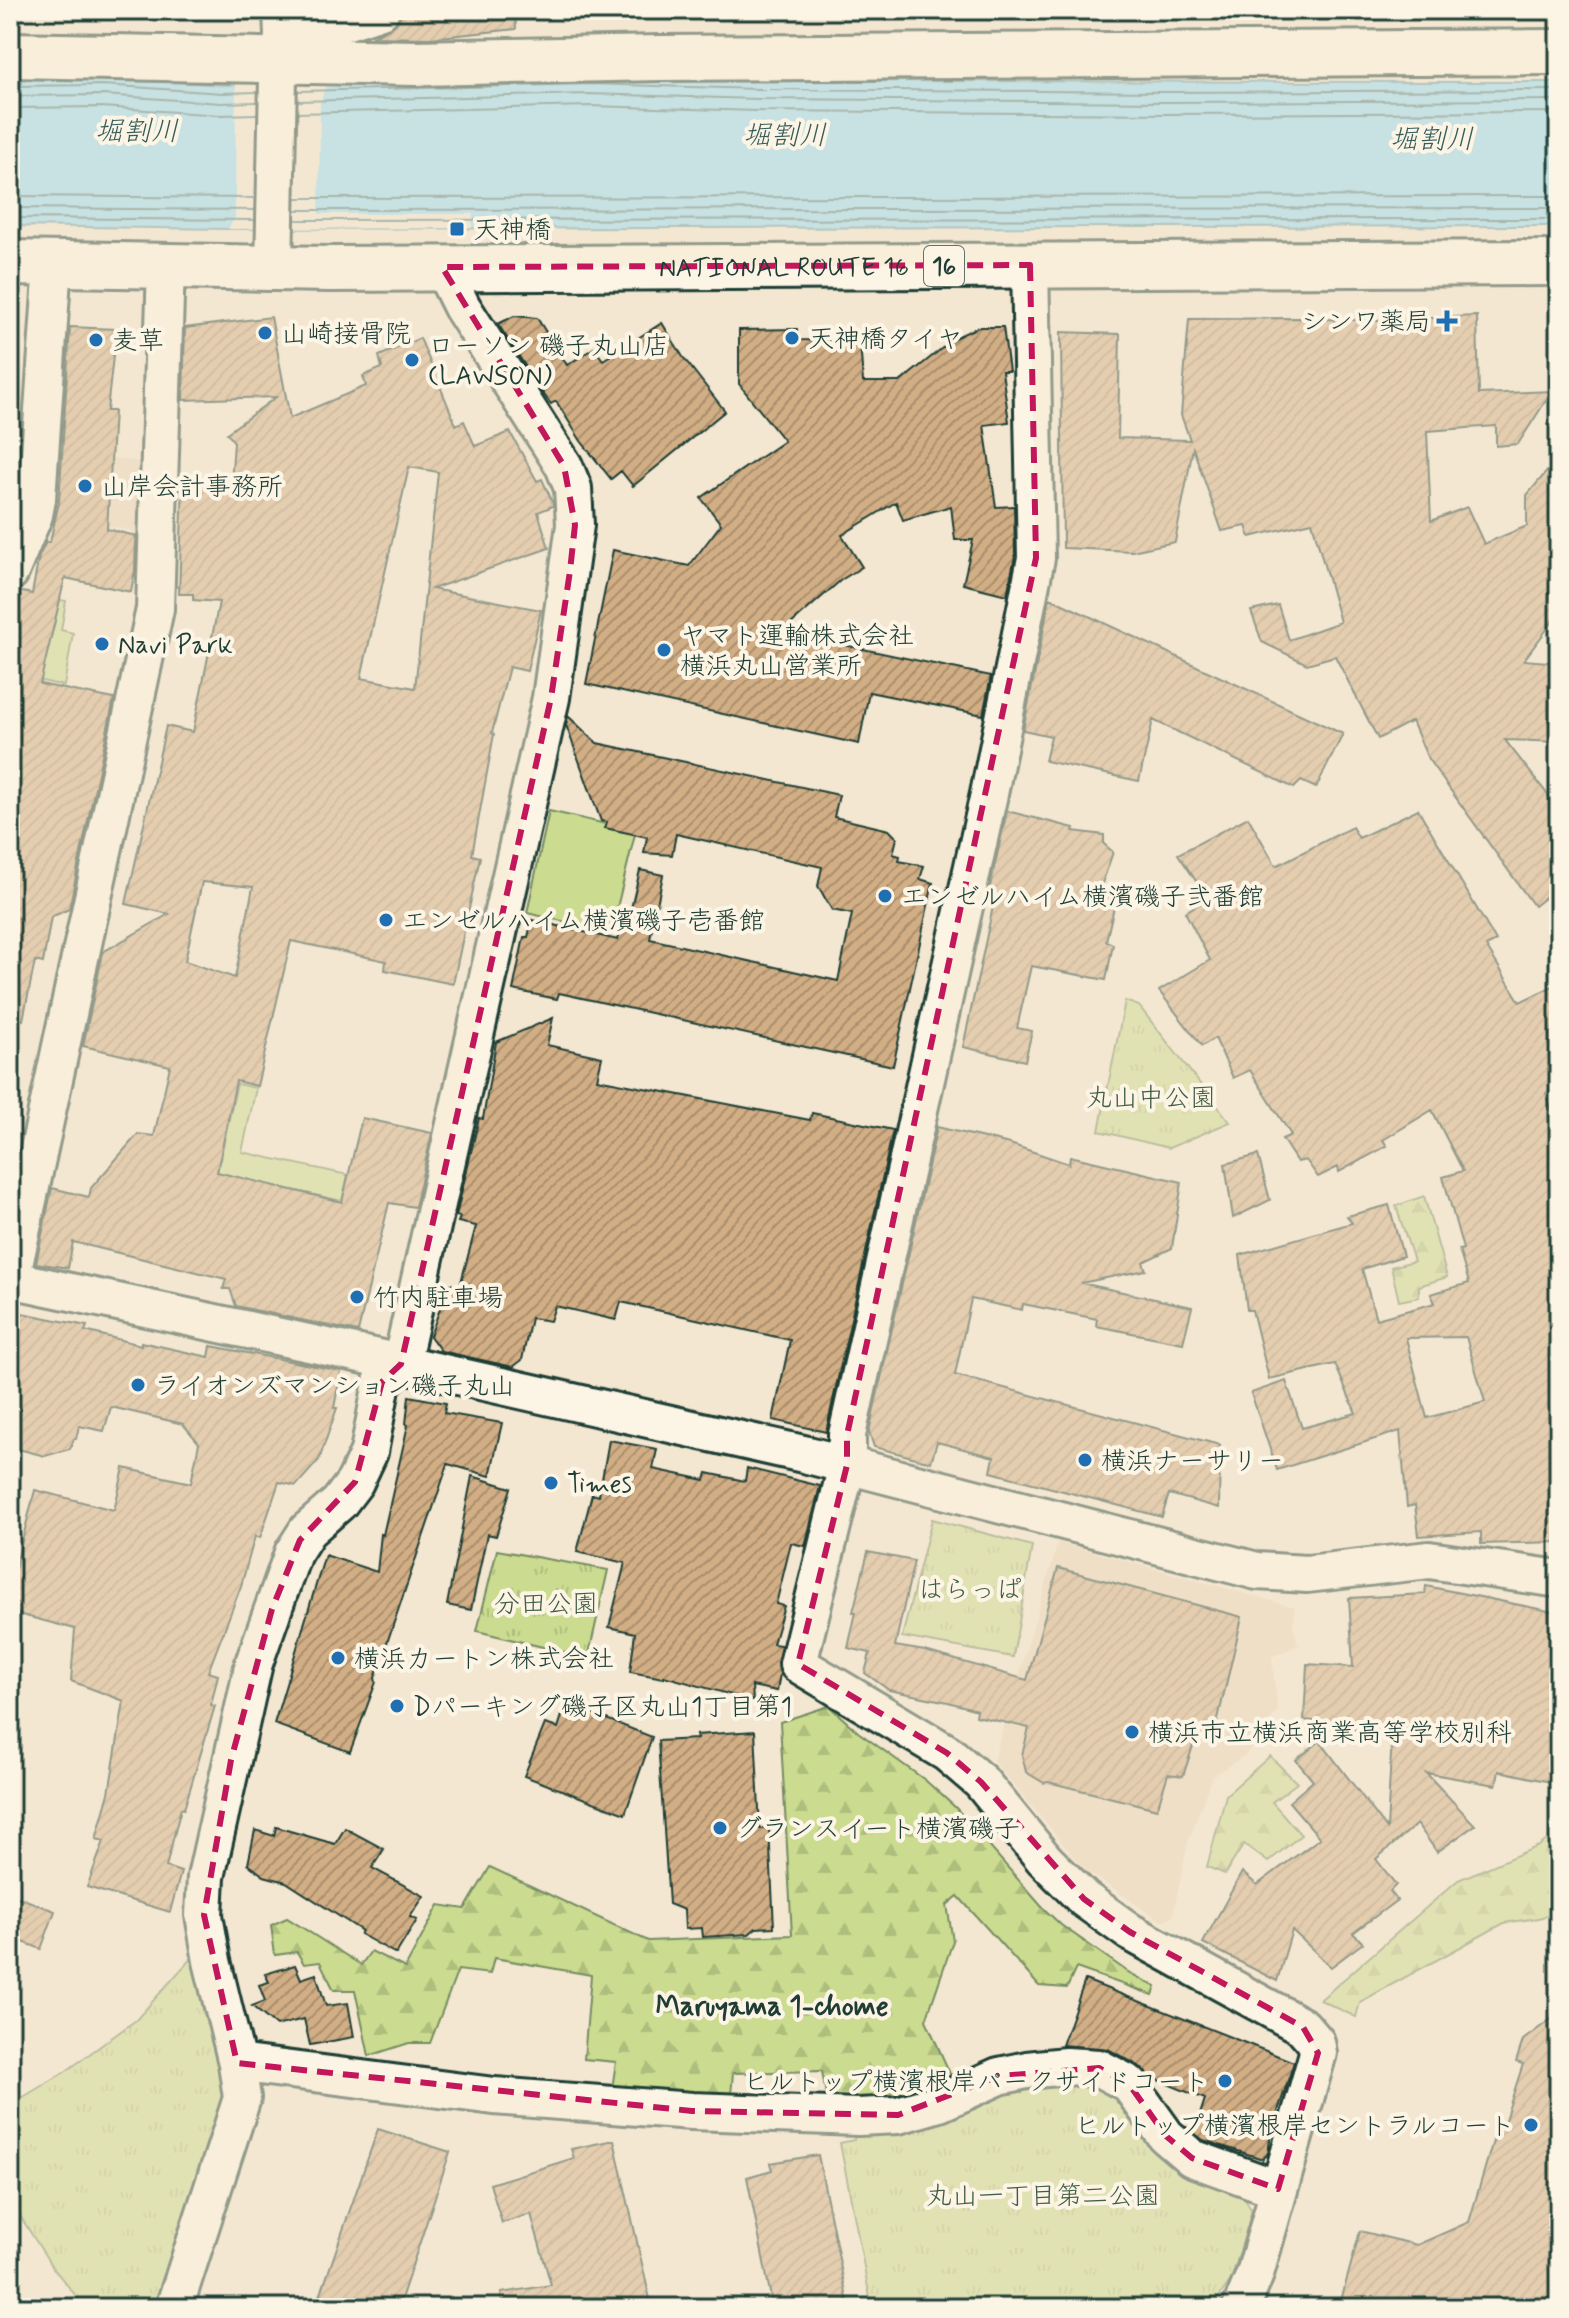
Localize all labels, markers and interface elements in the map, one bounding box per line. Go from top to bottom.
water label: 堀割川 [95,114,179,151]
water label: 堀割川 [743,118,827,155]
water label: 堀割川 [1390,122,1474,159]
place label: 天神橋 [473,214,551,248]
marker: 天神橋 [448,220,466,238]
road number: 16 [924,246,964,286]
street label: NATIONAL ROUTE 16 [659,251,909,286]
place label: シンワ薬局 [1301,306,1431,340]
marker: シンワ薬局 [1438,312,1456,330]
place label: 山崎接骨院 [281,318,411,352]
place label: 天神橋タイヤ [808,323,963,357]
marker: 山崎接骨院 [256,324,274,342]
place label: 麦草 [112,325,164,359]
marker: 天神橋タイヤ [783,329,801,347]
place label: ローソン 磯子丸山店 (LAWSON) [428,330,669,394]
marker: 麦草 [87,331,105,349]
marker: ローソン 磯子丸山店 (LAWSON) [403,351,421,369]
place label: 山岸会計事務所 [101,471,283,505]
marker: 山岸会計事務所 [76,477,94,495]
place label: ヤマト運輸株式会社 横浜丸山営業所 [680,620,914,684]
place label: Navi Park [118,629,233,663]
marker: Navi Park [93,635,111,653]
marker: ヤマト運輸株式会社 横浜丸山営業所 [655,641,673,659]
place label: エンゼルハイム横濱磯子弐番館 [901,881,1264,915]
marker: エンゼルハイム横濱磯子弐番館 [876,887,894,905]
place label: エンゼルハイム横濱磯子壱番館 [402,905,765,939]
marker: エンゼルハイム横濱磯子壱番館 [377,911,395,929]
park label: 丸山中公園 [1086,1082,1216,1116]
place label: 竹内駐車場 [373,1282,503,1316]
marker: 竹内駐車場 [348,1288,366,1306]
place label: ライオンズマンション磯子丸山 [154,1370,515,1404]
marker: ライオンズマンション磯子丸山 [129,1376,147,1394]
place label: 横浜ナーサリー [1101,1445,1284,1479]
marker: 横浜ナーサリー [1076,1451,1094,1469]
place label: Times [567,1468,632,1502]
marker: Times [542,1474,560,1492]
park label: はらっぱ [918,1574,1022,1608]
park label: 分田公園 [494,1588,598,1622]
place label: 横浜カートン株式会社 [354,1643,614,1677]
marker: 横浜カートン株式会社 [329,1649,347,1667]
place label: Dパーキング磯子区丸山1丁目第1 [413,1691,792,1725]
marker: Dパーキング磯子区丸山1丁目第1 [388,1697,406,1715]
place label: 横浜市立横浜商業高等学校別科 [1148,1717,1512,1751]
marker: 横浜市立横浜商業高等学校別科 [1123,1723,1141,1741]
place label: グランスイート横濱磯子 [736,1813,1020,1847]
marker: グランスイート横濱磯子 [711,1819,729,1837]
district label: Maruyama 1-chome [655,1989,889,2026]
place label: ヒルトップ横濱根岸パークサイドコート [743,2066,1209,2100]
marker: ヒルトップ横濱根岸パークサイドコート [1216,2072,1234,2090]
place label: ヒルトップ横濱根岸セントラルコート [1075,2110,1515,2144]
marker: ヒルトップ横濱根岸セントラルコート [1522,2116,1540,2134]
park label: 丸山一丁目第二公園 [926,2180,1160,2214]

